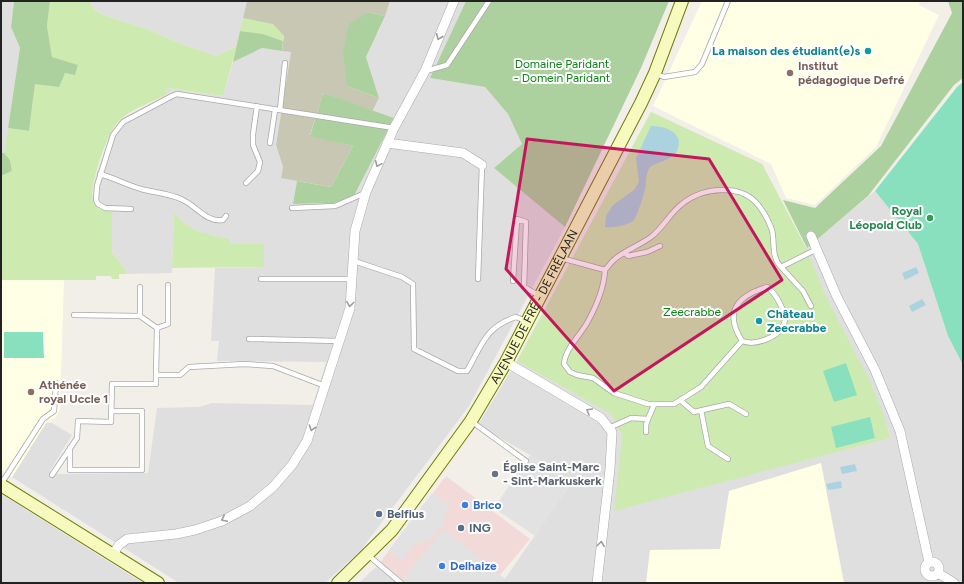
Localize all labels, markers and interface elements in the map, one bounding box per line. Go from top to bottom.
one-way arrow [436,32,444,40]
place label: La maison des étudiant(e)s [712,44,860,58]
marker: La maison des étudiant(e)s [863,46,873,56]
park label: Domaine Paridant - Domein Paridant [514,57,611,85]
place label: Institut pédagogique Defré [798,59,905,87]
marker: Institut pédagogique Defré [785,68,795,78]
one-way arrow [375,160,383,167]
place label: Royal Léopold Club [849,204,922,232]
marker: Royal Léopold Club [925,213,935,223]
street label: AVENUE DE FRÉ - DE FRÉLAAN [488,227,581,386]
one-way arrow [346,301,355,307]
park label: Zeecrabbe [663,305,721,319]
place label: Château Zeecrabbe [767,307,827,335]
marker: Château Zeecrabbe [754,316,764,326]
place label: Athénée royal Uccle 1 [39,378,108,406]
marker: Athénée royal Uccle 1 [26,387,36,397]
one-way arrow [586,409,593,416]
one-way arrow [308,424,316,431]
place label: Église Saint-Marc - Sint-Markuskerk [503,460,602,488]
marker: Église Saint-Marc - Sint-Markuskerk [490,469,500,479]
place label: Brico [473,498,502,512]
marker: Brico [460,500,470,510]
place label: Belfius [387,507,425,521]
marker: Belfius [374,509,384,519]
one-way arrow [221,514,229,522]
place label: ING [469,521,491,535]
marker: ING [456,523,466,533]
one-way arrow [596,541,605,547]
place label: Delhaize [450,559,497,573]
marker: Delhaize [437,561,447,571]

